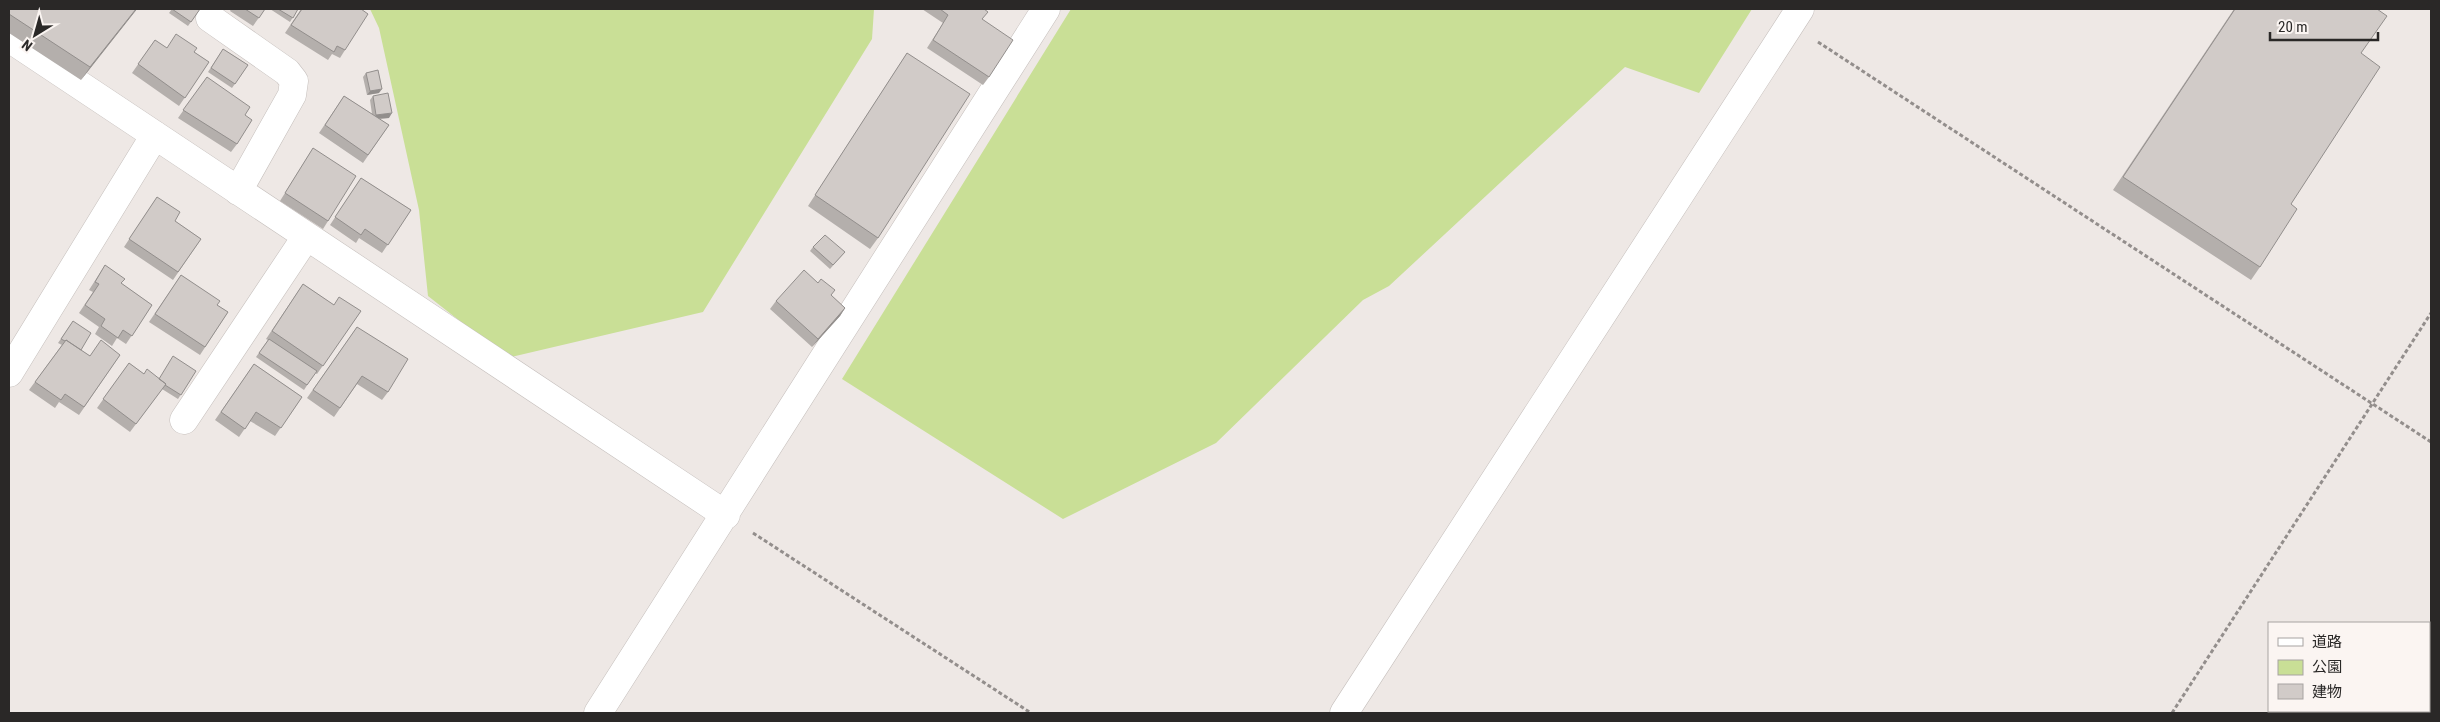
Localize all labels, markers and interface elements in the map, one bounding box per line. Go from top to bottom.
north arrow [10,10,60,60]
scale bar [2270,10,2378,42]
text: 20 m [2278,18,2308,36]
text: N [19,36,35,54]
legend [2268,622,2430,712]
text: 道路 [2312,633,2342,651]
text: 公園 [2312,658,2342,676]
text: 建物 [2312,683,2342,701]

